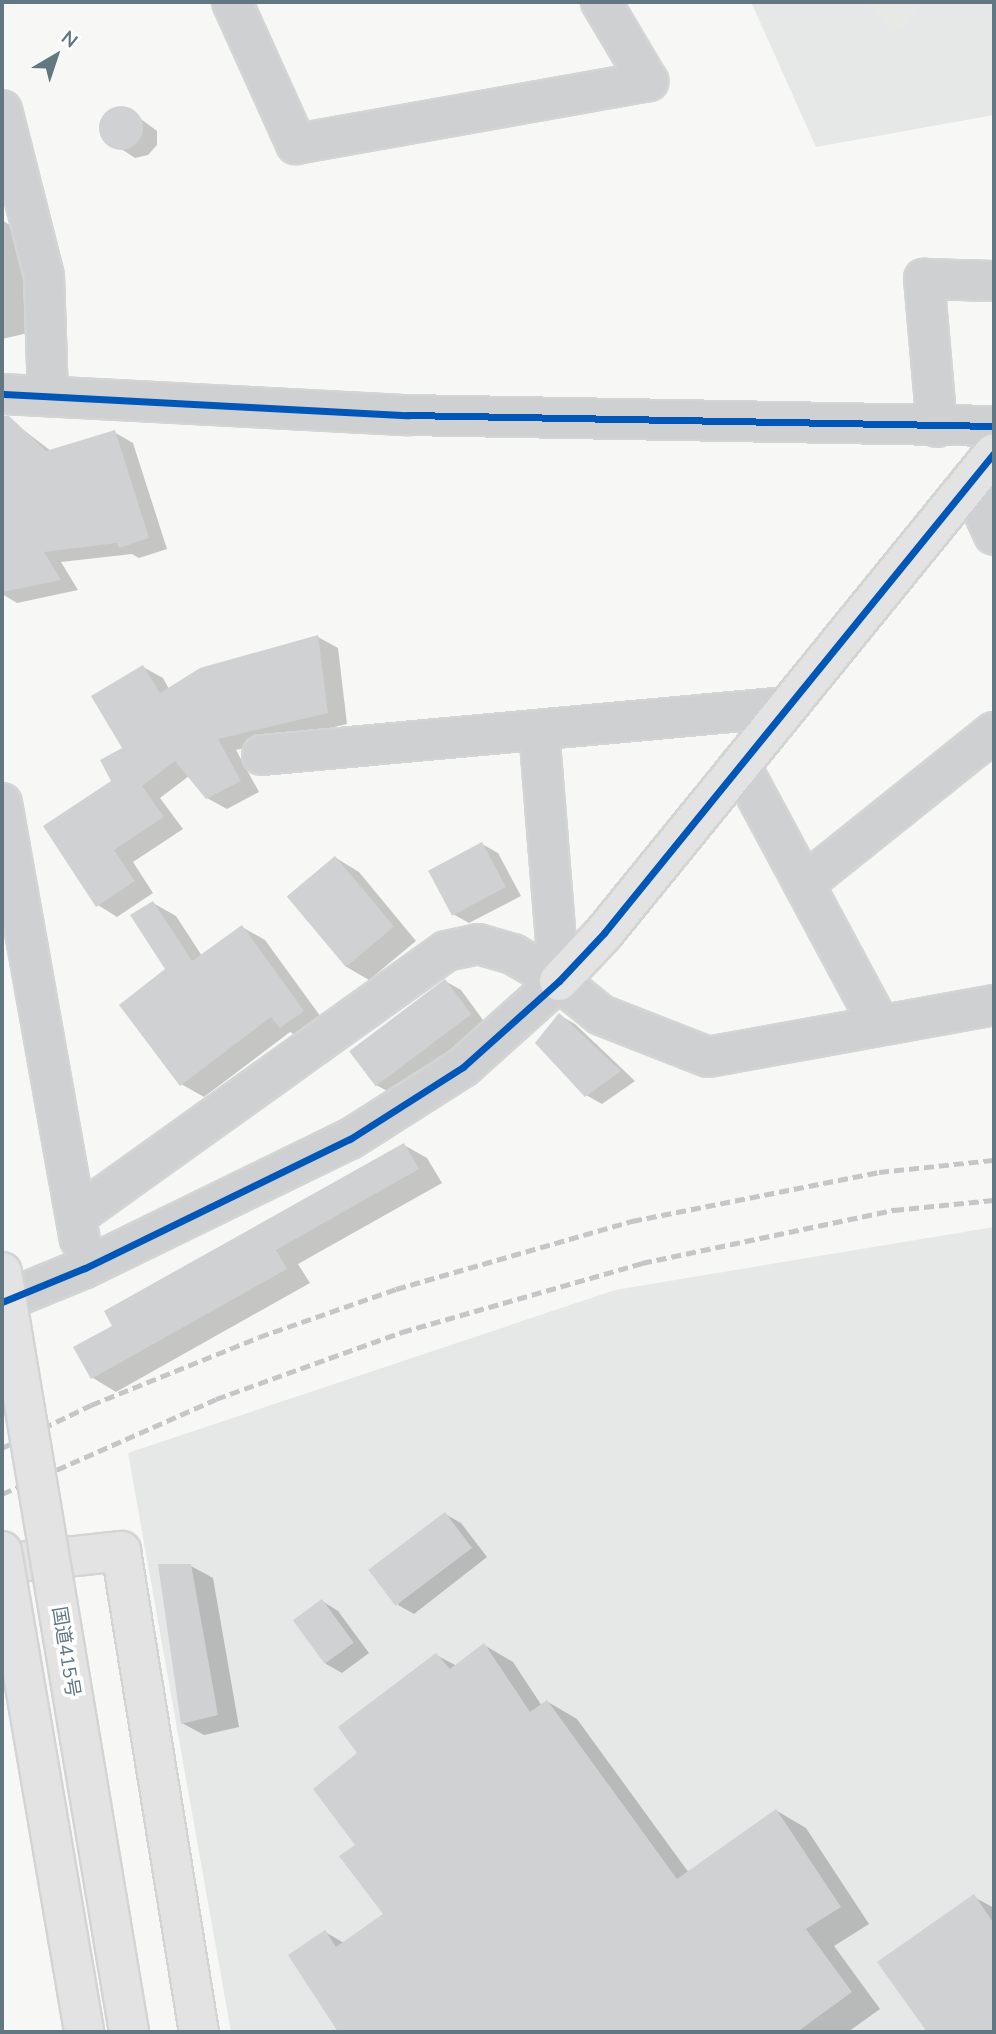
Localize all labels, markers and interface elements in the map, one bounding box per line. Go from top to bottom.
north arrow [21,21,91,91]
text: N [56,25,83,54]
street label: 国道415号 [47,1605,83,1699]

